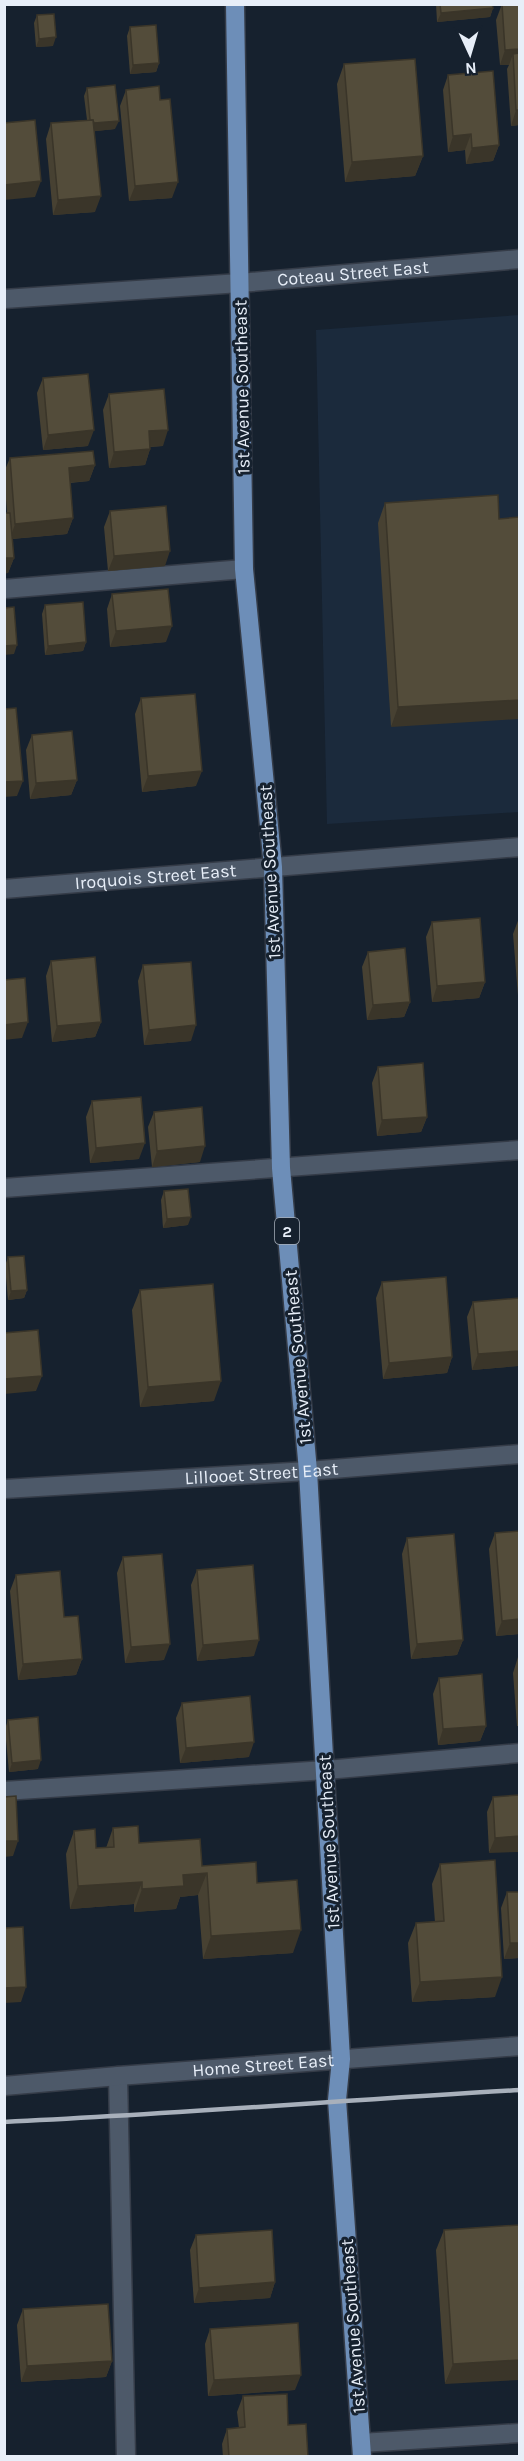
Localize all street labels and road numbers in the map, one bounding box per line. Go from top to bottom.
street label: Coteau Street East [276,256,430,291]
street label: 1st Avenue Southeast [229,299,255,474]
street label: 1st Avenue Southeast [254,784,286,960]
street label: Iroquois Street East [74,859,237,894]
road number: 2 [275,1218,299,1244]
street label: 1st Avenue Southeast [279,1269,317,1445]
street label: Lillooet Street East [184,1458,339,1489]
street label: 1st Avenue Southeast [313,1754,345,1930]
street label: Home Street East [191,2049,335,2081]
street label: 1st Avenue Southeast [336,2238,370,2414]

